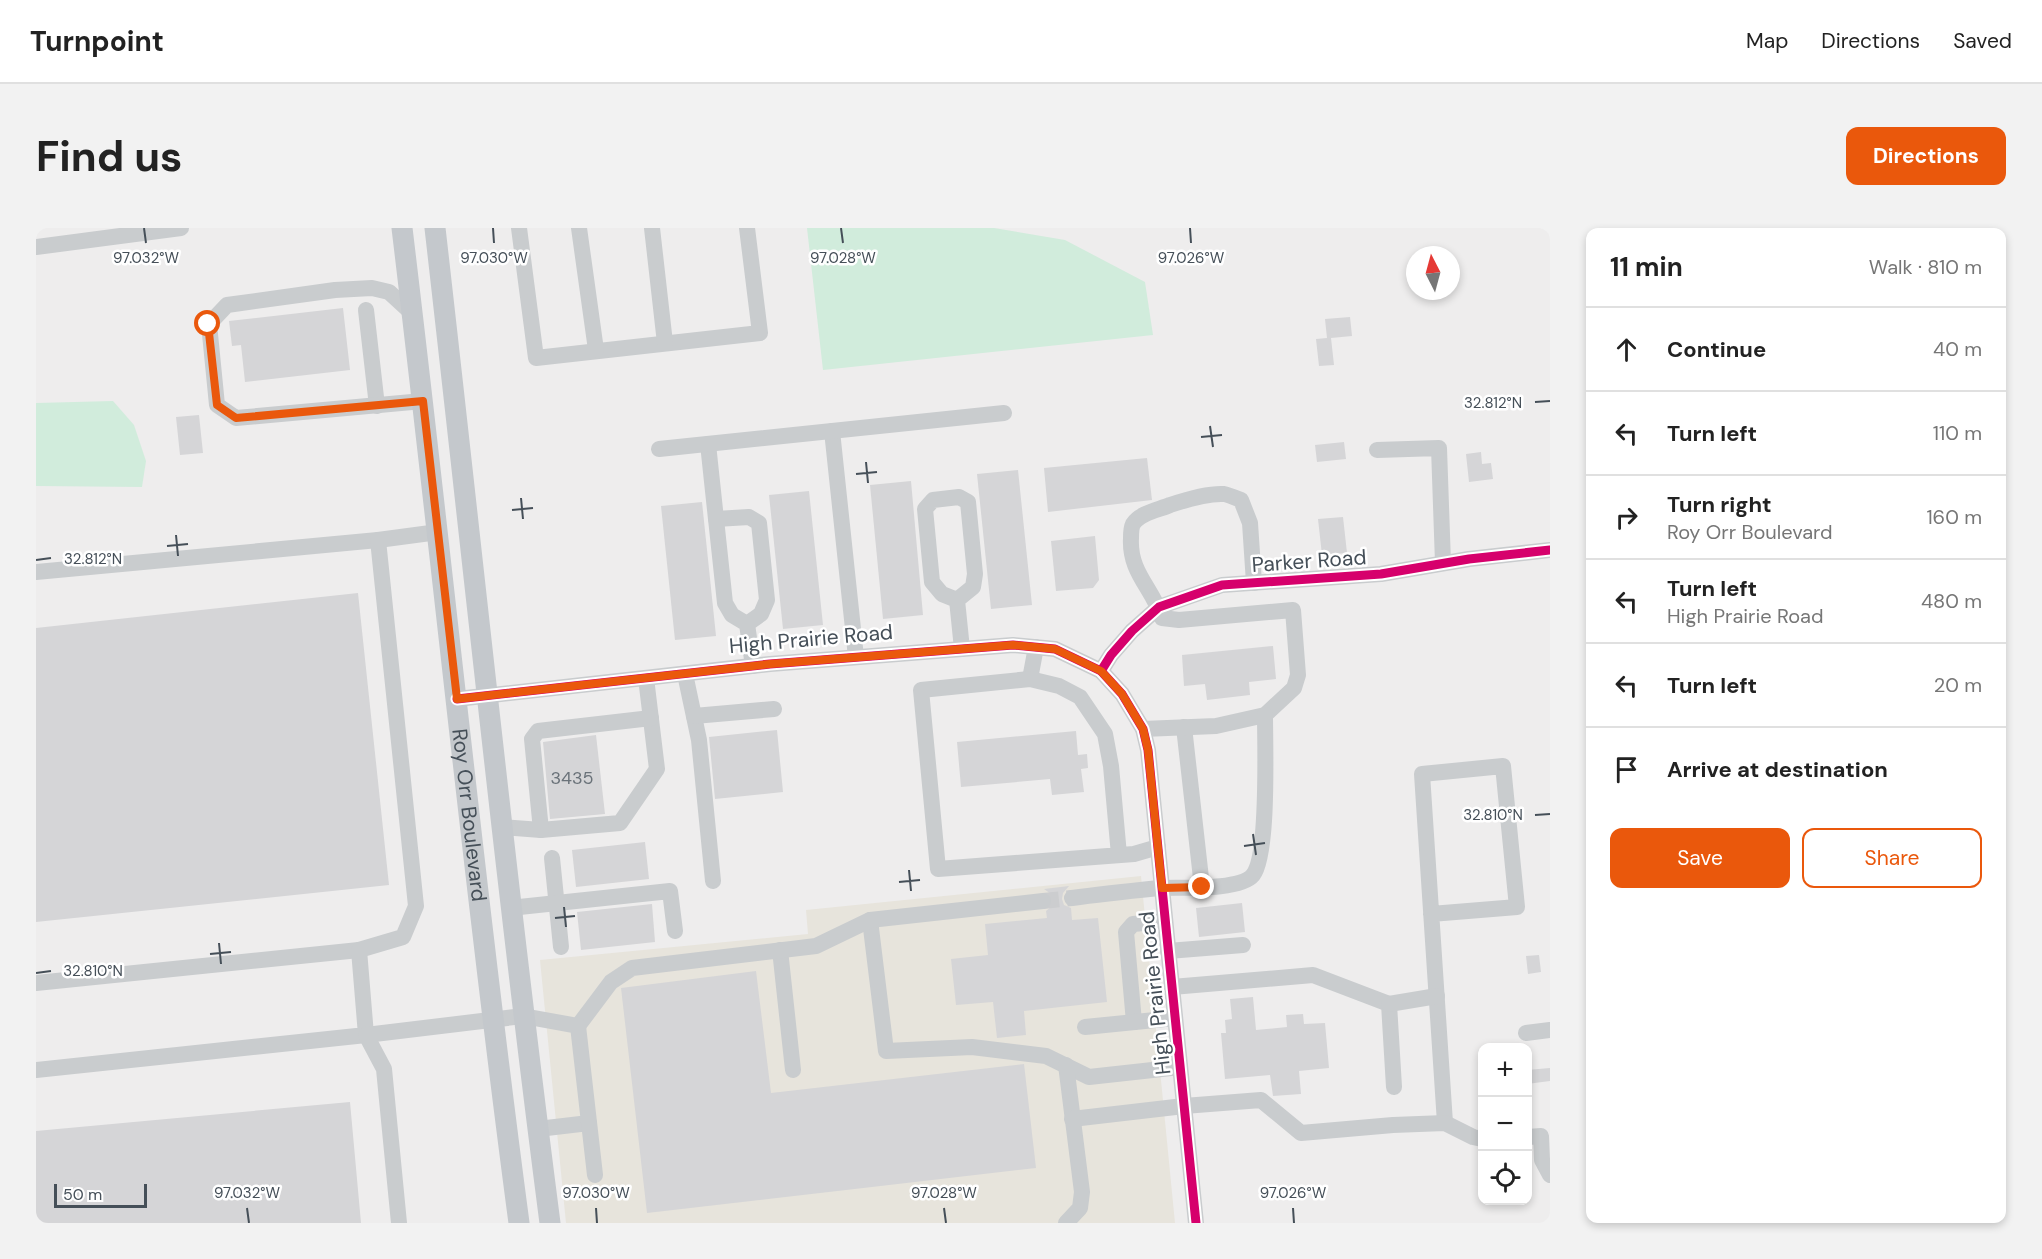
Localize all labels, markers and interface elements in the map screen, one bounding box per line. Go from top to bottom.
text: Turnpoint [30,23,164,60]
text: Map [1746,27,1788,55]
text: Directions [1821,27,1920,55]
text: Saved [1953,27,2012,55]
button: Directions [1846,127,2006,185]
text: Find us [36,129,182,184]
north arrow [1406,246,1460,300]
text: 97.032°W [113,248,179,268]
text: 97.030°W [460,248,528,268]
text: 97.028°W [810,248,876,268]
text: 97.026°W [1158,248,1225,268]
text: 11 min [1610,250,1683,284]
text: Walk · 810 m [1869,254,1982,280]
route start [194,310,220,336]
icon: ahead [1610,333,1643,366]
text: Continue [1667,335,1766,364]
text: 40 m [1933,336,1982,362]
text: 32.812°N [1464,393,1522,413]
icon: left [1610,417,1643,450]
text: Turn left [1667,419,1757,448]
text: 110 m [1933,420,1982,446]
text: Turn right [1667,490,1772,519]
icon: right [1610,501,1643,534]
text: 160 m [1926,504,1982,530]
text: Roy Orr Boulevard [1667,519,1833,545]
street label: Parker Road [1251,543,1367,579]
text: 32.812°N [64,549,122,569]
text: Turn left [1667,574,1757,603]
icon: left [1610,585,1643,618]
text: 480 m [1921,588,1982,614]
text: High Prairie Road [1667,603,1824,629]
street label: High Prairie Road [728,618,894,660]
icon: left [1610,669,1643,702]
text: Turn left [1667,671,1757,700]
text: 20 m [1934,672,1982,698]
street label: Roy Orr Boulevard [445,727,493,903]
icon: arrive [1610,753,1643,786]
text: Arrive at destination [1667,755,1888,784]
house number: 3435 [550,766,594,790]
text: 32.810°N [1463,805,1523,825]
button: Save [1610,828,1790,888]
button: Share [1802,828,1982,888]
route end [1188,873,1214,899]
street label: High Prairie Road [1132,910,1178,1076]
text: 32.810°N [63,961,123,981]
map controls [1478,1043,1532,1205]
button: + [1478,1043,1532,1097]
button: − [1478,1097,1532,1151]
button: locate [1478,1151,1532,1205]
scale bar [54,1181,147,1208]
text: 97.032°W [214,1183,280,1203]
text: 97.030°W [562,1183,630,1203]
text: 97.028°W [911,1183,977,1203]
text: 97.026°W [1260,1183,1327,1203]
text: 50 m [63,1184,102,1205]

